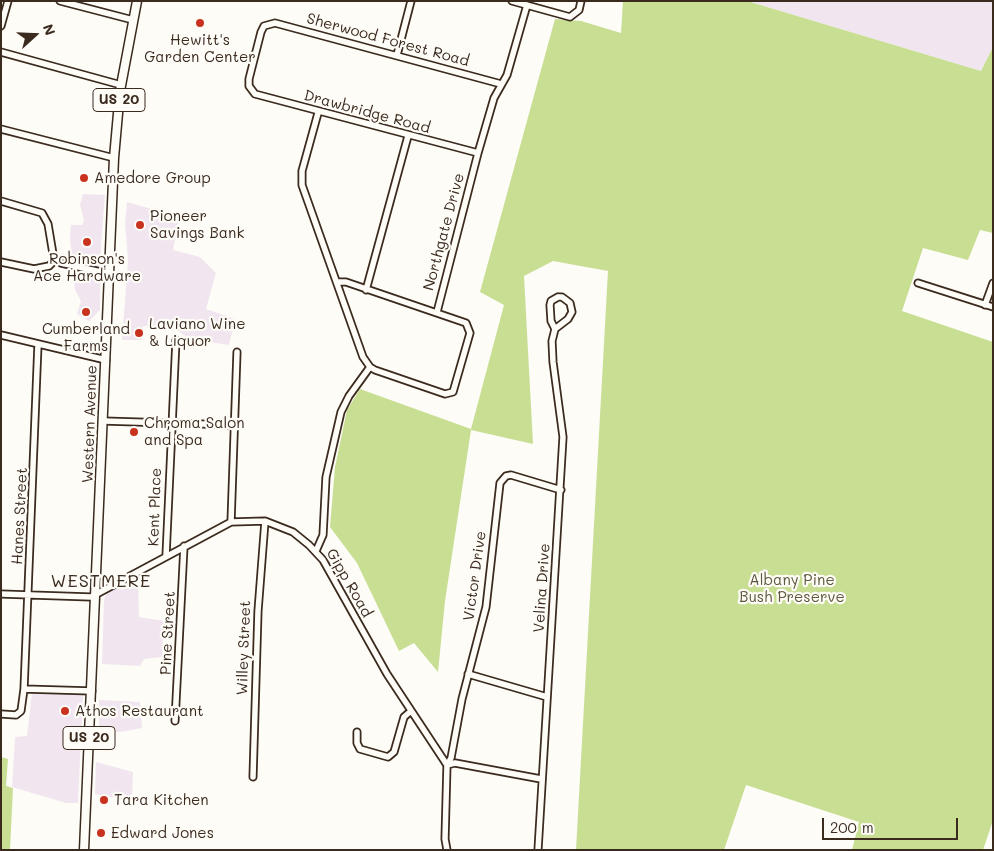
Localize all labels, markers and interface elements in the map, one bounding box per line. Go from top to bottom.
north arrow [10,10,60,60]
street label: Sherwood Forest Road [305,10,471,70]
marker: Hewitt's Garden Center [194,17,206,29]
text: N [39,21,60,38]
place label: Hewitt's Garden Center [144,31,256,66]
street label: Drawbridge Road [302,86,432,138]
road number: US 20 [93,88,145,112]
place label: Amedore Group [94,169,211,187]
street label: Northgate Drive [420,171,468,293]
marker: Amedore Group [78,172,90,184]
place label: Pioneer Savings Bank [150,207,244,242]
marker: Pioneer Savings Bank [134,219,146,231]
marker: Robinson's Ace Hardware [81,236,93,248]
place label: Robinson's Ace Hardware [33,250,141,285]
marker: Cumberland Farms [80,306,92,318]
place label: Laviano Wine & Liquor [149,315,245,350]
place label: Cumberland Farms [42,320,130,355]
marker: Laviano Wine & Liquor [133,327,145,339]
street label: Western Avenue [79,365,101,483]
place label: Chroma Salon and Spa [144,414,244,449]
marker: Chroma Salon and Spa [128,426,140,438]
street label: Hanes Street [8,467,32,565]
street label: Kent Place [145,467,165,547]
street label: Victor Drive [460,530,490,622]
street label: Velina Drive [530,543,554,633]
street label: Gipp Road [322,545,376,621]
district label: WESTMERE [50,570,152,592]
park label: Albany Pine Bush Preserve [739,571,845,606]
street label: Pine Street [157,591,179,675]
street label: Willey Street [233,600,255,696]
place label: Athos Restaurant [75,702,204,720]
marker: Athos Restaurant [59,705,71,717]
road number: US 20 [63,726,115,750]
place label: Tara Kitchen [114,791,209,809]
marker: Tara Kitchen [98,794,110,806]
scale bar [824,808,960,840]
text: 200 m [830,817,874,837]
place label: Edward Jones [111,824,214,842]
marker: Edward Jones [95,827,107,839]

